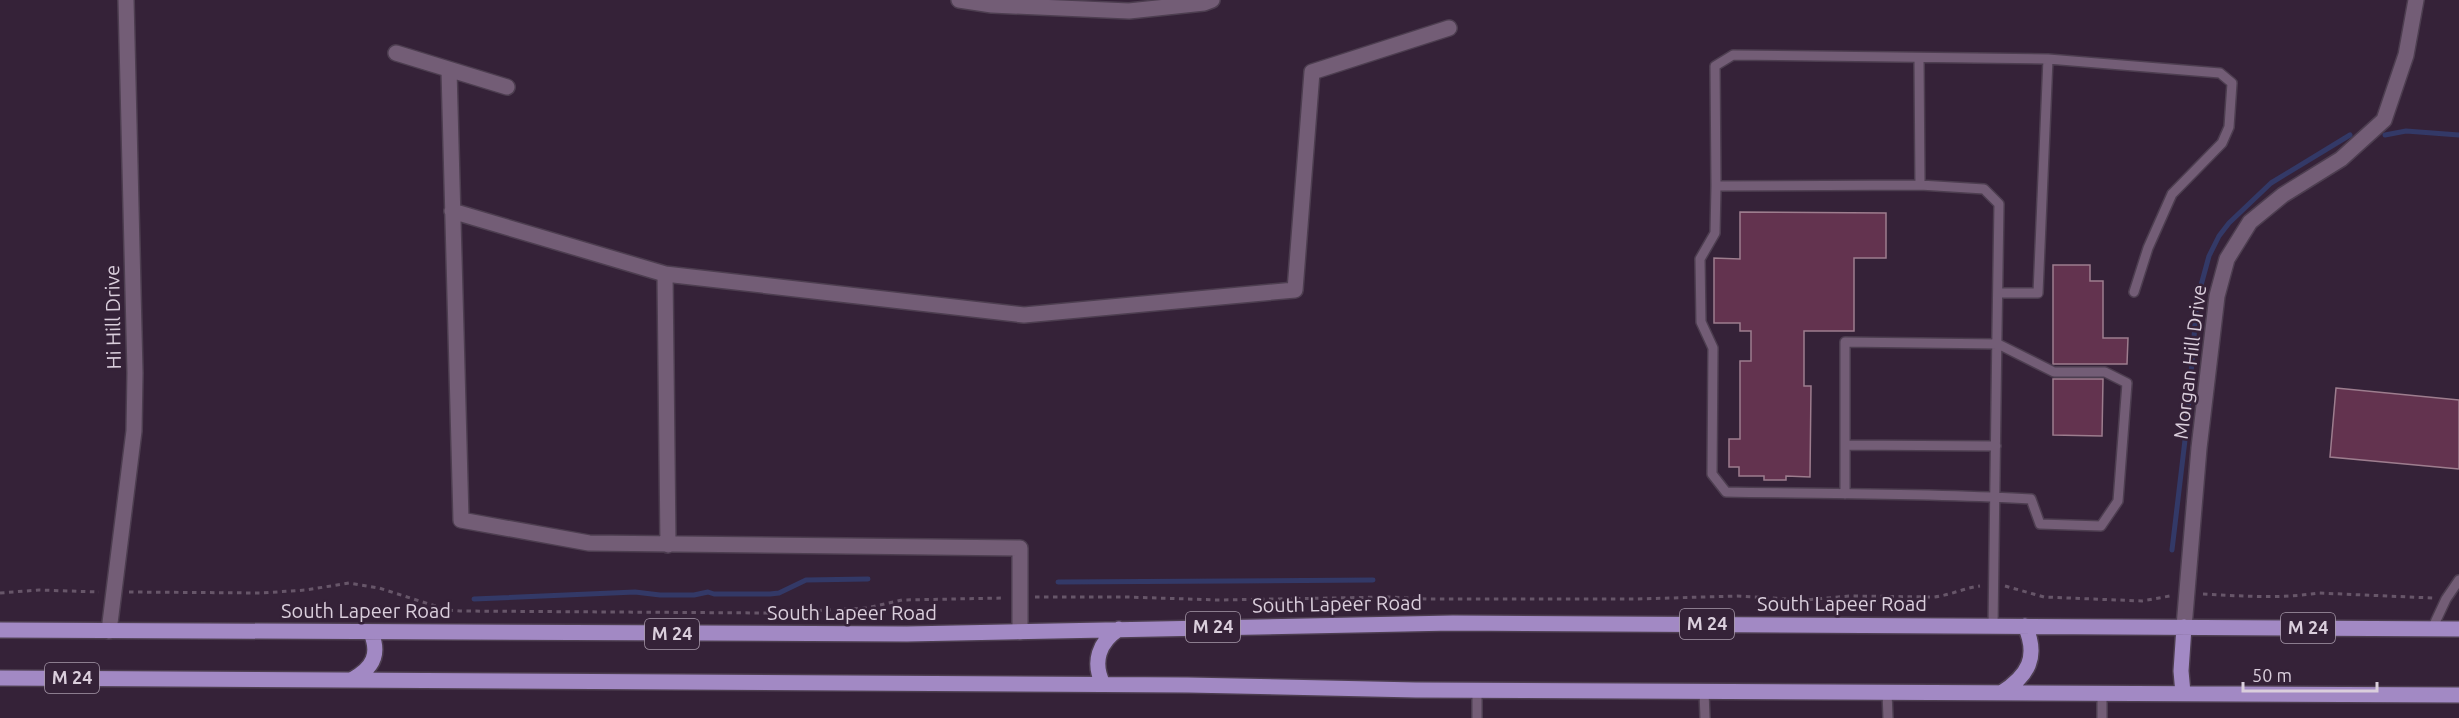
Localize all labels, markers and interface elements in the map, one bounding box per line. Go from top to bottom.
street label: Hi Hill Drive [100,265,125,369]
street label: Morgan Hill Drive [2169,283,2210,441]
street label: South Lapeer Road [1252,591,1422,616]
street label: South Lapeer Road [1757,592,1927,615]
street label: South Lapeer Road [281,599,451,622]
street label: South Lapeer Road [767,601,937,624]
road number: M 24 [1680,609,1734,639]
road number: M 24 [1186,612,1240,642]
road number: M 24 [2281,613,2335,643]
road number: M 24 [645,619,699,649]
scale bar [2243,655,2376,693]
road number: M 24 [45,663,99,693]
text: 50 m [2252,665,2292,685]

